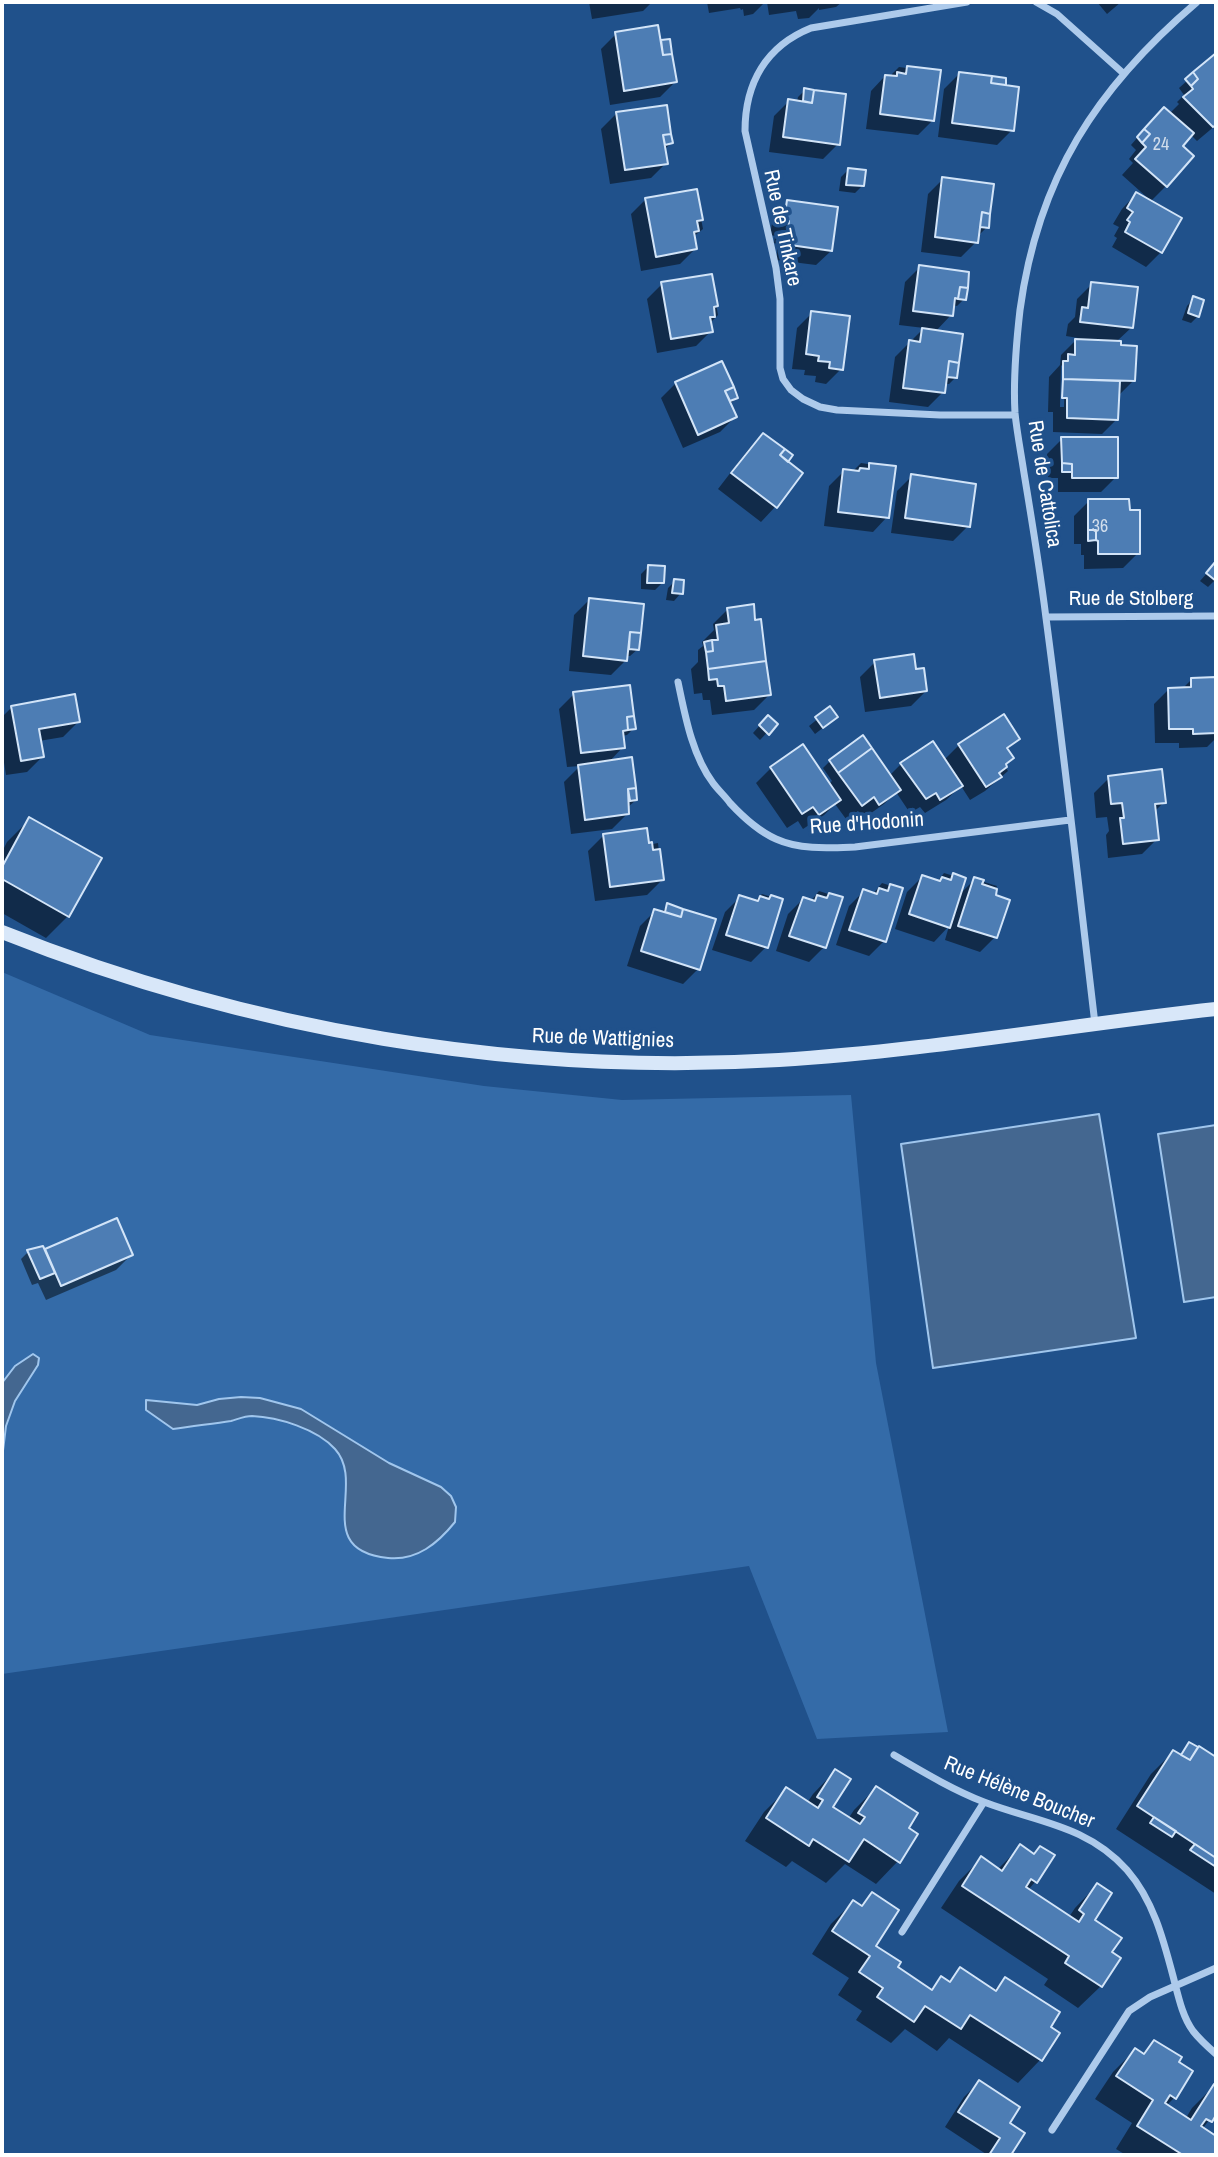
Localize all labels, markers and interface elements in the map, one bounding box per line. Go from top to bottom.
house number: 24 [1153,134,1169,156]
street label: Rue de Tinkare [757,168,807,288]
street label: Rue de Cattolica [1022,419,1066,549]
house number: 36 [1092,516,1108,538]
street label: Rue de Stolberg [1069,586,1193,612]
street label: Rue d'Hodonin [809,807,925,841]
street label: Rue de Wattignies [532,1024,674,1054]
street label: Rue Hélène Boucher [940,1751,1098,1835]

